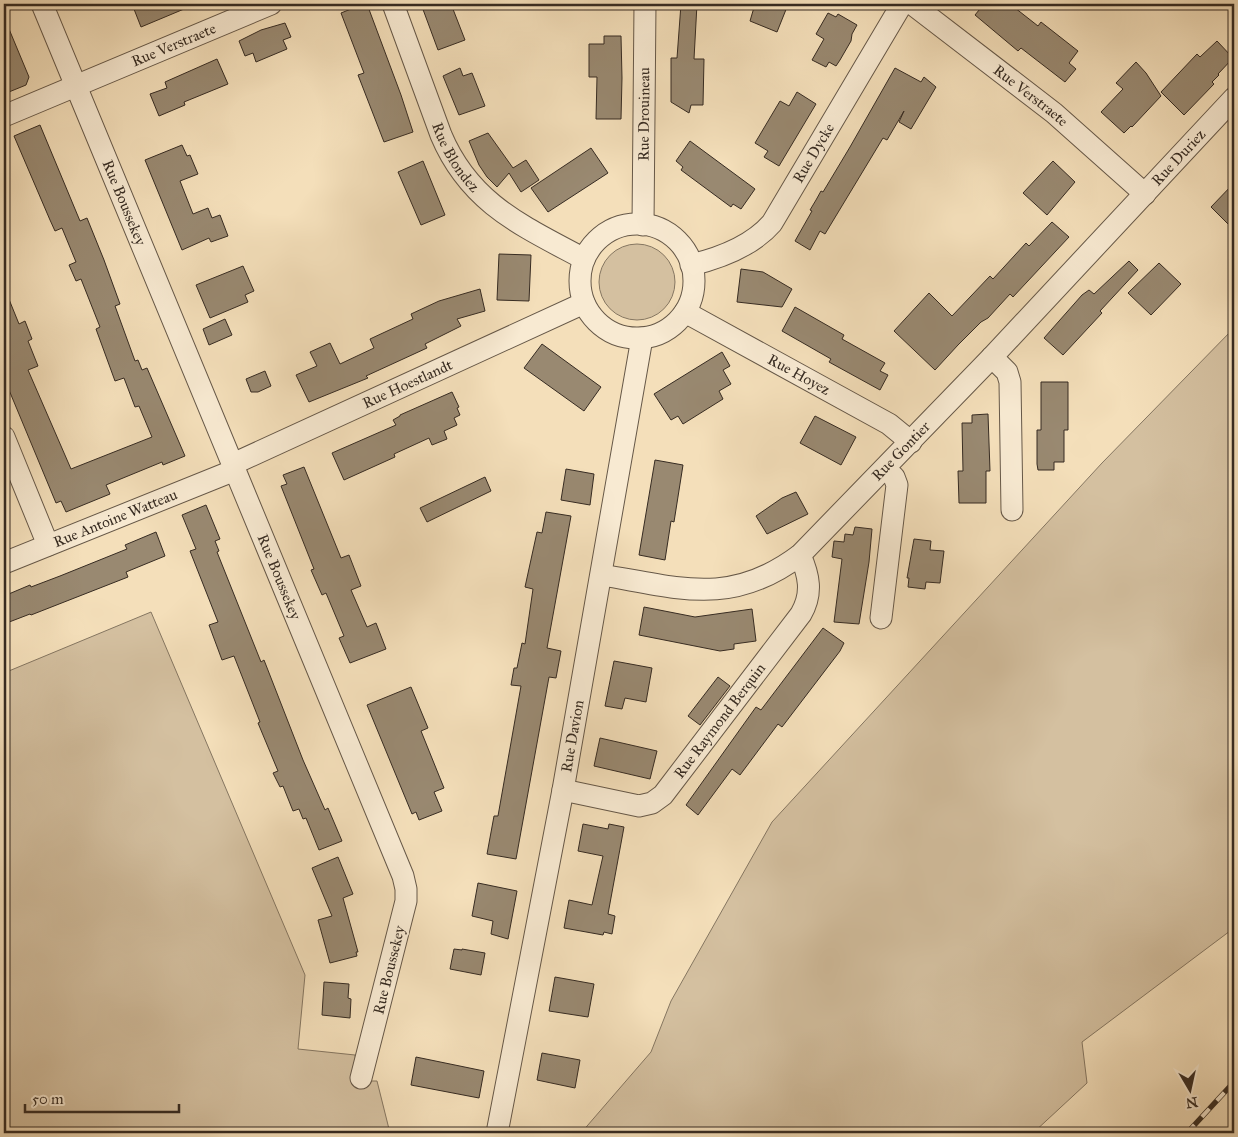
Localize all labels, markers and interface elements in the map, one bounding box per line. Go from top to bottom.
street label: Rue Verstraete [129,19,219,70]
street label: Rue Verstraete [990,61,1072,130]
street label: Rue Drouineau [635,67,653,161]
street label: Rue Blondez [428,120,483,196]
street label: Rue Dycke [789,120,838,186]
street label: Rue Duriez [1148,125,1209,189]
street label: Rue Boussekey [99,157,150,249]
street label: Rue Hoyez [765,350,833,399]
street label: Rue Hoestlandt [360,355,456,412]
street label: Rue Gontier [868,417,934,484]
street label: Rue Antoine Watteau [51,485,180,551]
street label: Rue Boussekey [253,531,305,623]
street label: Rue Raymond Berquin [670,660,769,782]
street label: Rue Davion [557,699,588,774]
street label: Rue Boussekey [369,923,409,1016]
north arrow [1166,1064,1216,1114]
scale bar [25,1082,179,1114]
text: 50 m [32,1090,64,1108]
text: N [1185,1093,1199,1112]

